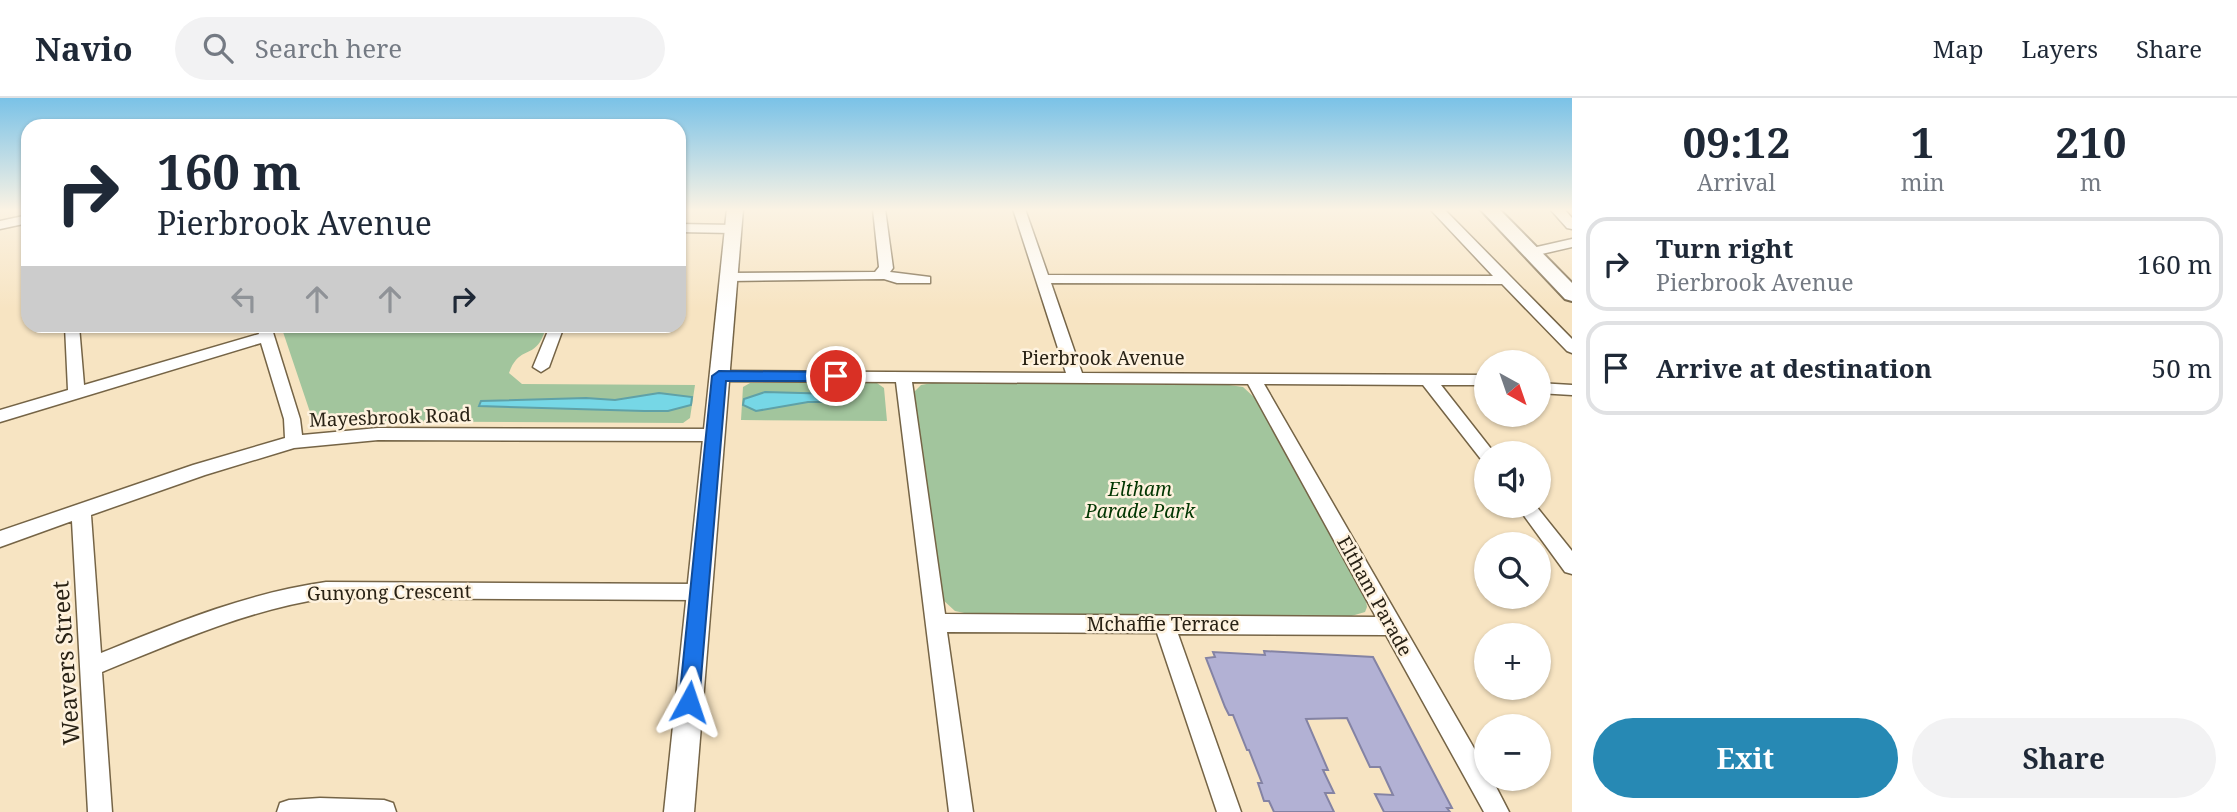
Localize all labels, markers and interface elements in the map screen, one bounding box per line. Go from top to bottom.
search box [175,17,665,80]
text: Navio [35,26,133,71]
icon: search [199,29,237,67]
text: Search here [255,30,402,66]
text: Map [1933,32,1984,65]
text: Layers [2022,32,2098,65]
text: Share [2136,32,2202,65]
text: 09:12 [1683,113,1790,170]
text: 1 [1911,113,1935,170]
text: 210 [2055,113,2126,170]
text: 160 m [157,138,301,204]
icon: right [42,147,133,238]
text: Arrival [1697,166,1776,198]
text: min [1901,166,1945,198]
text: m [2080,166,2102,198]
text: Pierbrook Avenue [157,201,432,244]
text: Turn right [1656,230,1793,266]
icon: right [1597,245,1635,283]
text: 160 m [2137,246,2212,282]
text: Pierbrook Avenue [1656,266,1854,298]
icon: left [225,280,263,318]
icon: ahead [298,280,336,318]
icon: ahead [371,280,409,318]
icon: right [444,280,482,318]
street label: Pierbrook Avenue [1021,345,1185,371]
pin [806,346,866,406]
icon: arrive [1597,349,1635,387]
north arrow [1474,350,1550,427]
map controls [1474,350,1551,791]
text: Arrive at destination [1656,350,1932,386]
text: 50 m [2152,350,2212,386]
icon: arrive [817,357,855,395]
street label: Mayesbrook Road [309,401,472,433]
button: sound [1474,441,1551,518]
park label: Eltham Parade Park [1084,476,1196,524]
street label: Eltham Parade [1331,531,1419,661]
button: search [1474,532,1551,609]
street label: Gunyong Crescent [307,578,472,606]
street label: Weavers Street [43,580,87,746]
street label: Mchaffie Terrace [1087,611,1239,637]
button: + [1474,623,1551,700]
position arrow [652,665,726,739]
button: − [1474,714,1551,791]
button: Exit [1593,718,1898,798]
button: Share [1912,718,2216,798]

